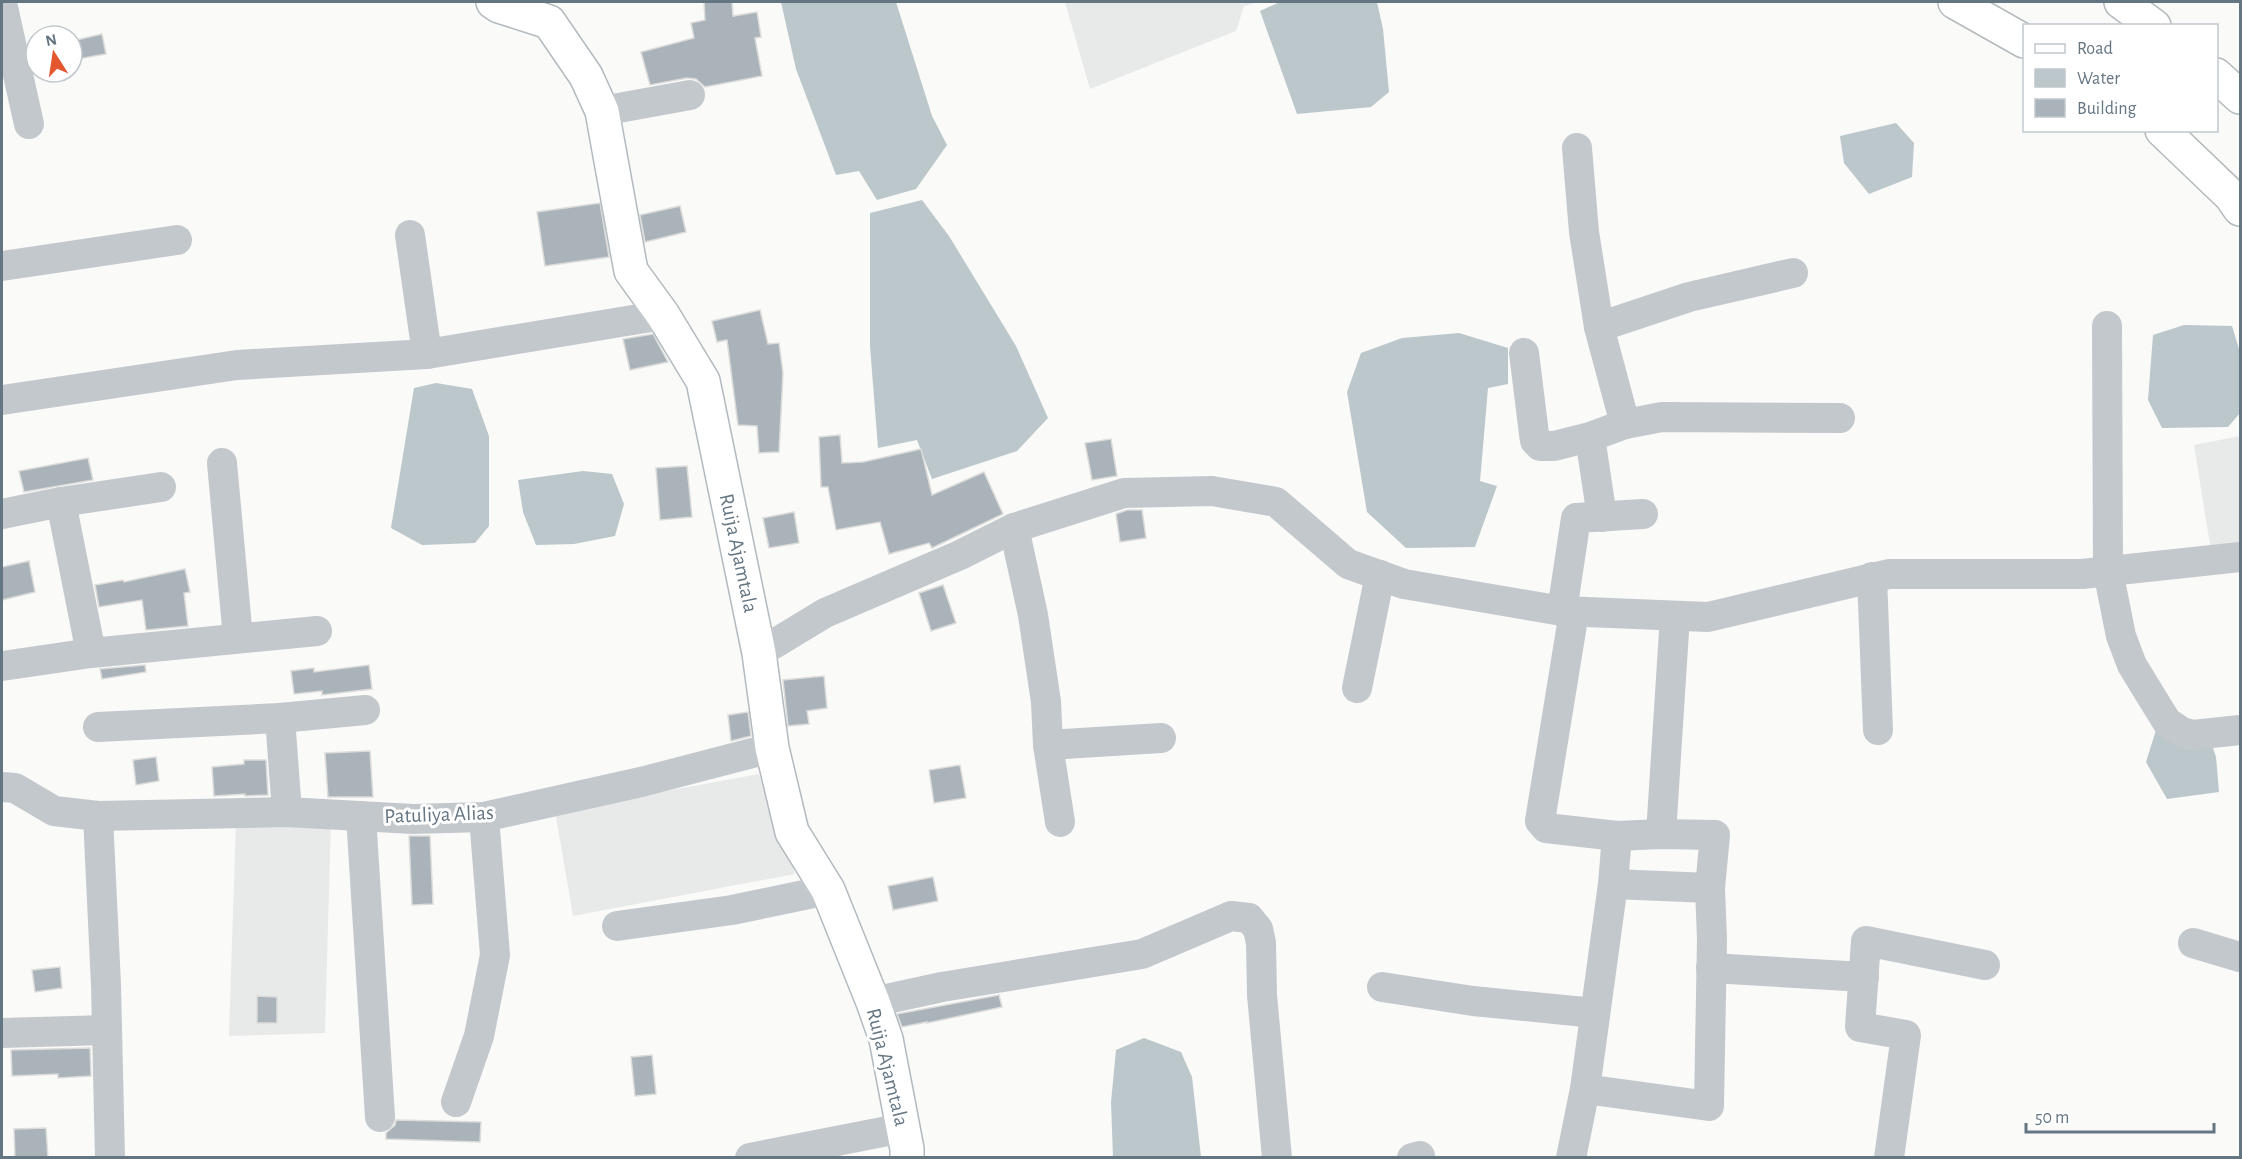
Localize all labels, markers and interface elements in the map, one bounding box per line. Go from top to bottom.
north arrow [24,24,84,84]
legend [2023,24,2218,132]
text: N [44,31,58,49]
text: Road [2077,40,2113,58]
text: Water [2077,70,2120,88]
text: Building [2077,100,2137,118]
street label: Ruija Ajamtala [716,492,761,615]
street label: Patuliya Alias [384,802,494,827]
street label: Ruija Ajamtala [863,1006,912,1129]
scale bar [2026,1096,2214,1134]
text: 50 m [2035,1109,2069,1127]

